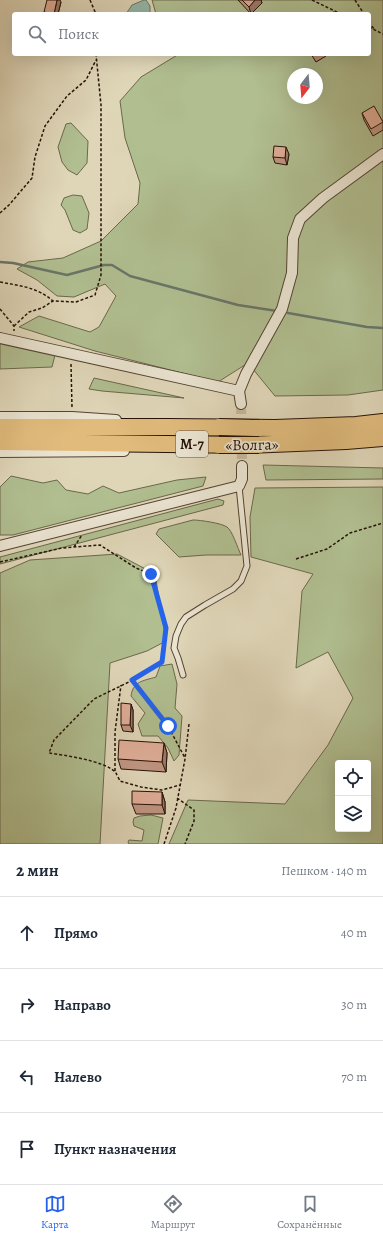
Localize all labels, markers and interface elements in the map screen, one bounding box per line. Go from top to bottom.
search box [12,12,371,56]
icon: search [26,23,48,45]
text: Поиск [58,24,99,44]
north arrow [287,68,323,104]
road number: М-7 [176,431,208,457]
street label: «Волга» [225,434,279,456]
route end [142,565,160,583]
route start [159,717,177,735]
map controls [335,760,371,832]
button: locate [335,760,371,796]
button: layers [335,796,371,832]
text: 2 мин [16,859,59,882]
text: Пешком · 140 m [281,862,367,879]
icon: ahead [16,922,38,944]
text: Прямо [54,923,98,943]
text: 40 m [341,924,367,941]
icon: right [16,994,38,1016]
text: Направо [54,995,111,1015]
text: 30 m [341,996,367,1013]
icon: left [16,1066,38,1088]
text: Налево [54,1067,102,1087]
text: 70 m [341,1068,367,1085]
icon: arrive [16,1138,38,1160]
text: Пункт назначения [54,1139,176,1159]
tab: Карта [41,1193,69,1232]
tab: Маршрут [151,1193,195,1232]
tab: Сохранённые [277,1193,342,1232]

